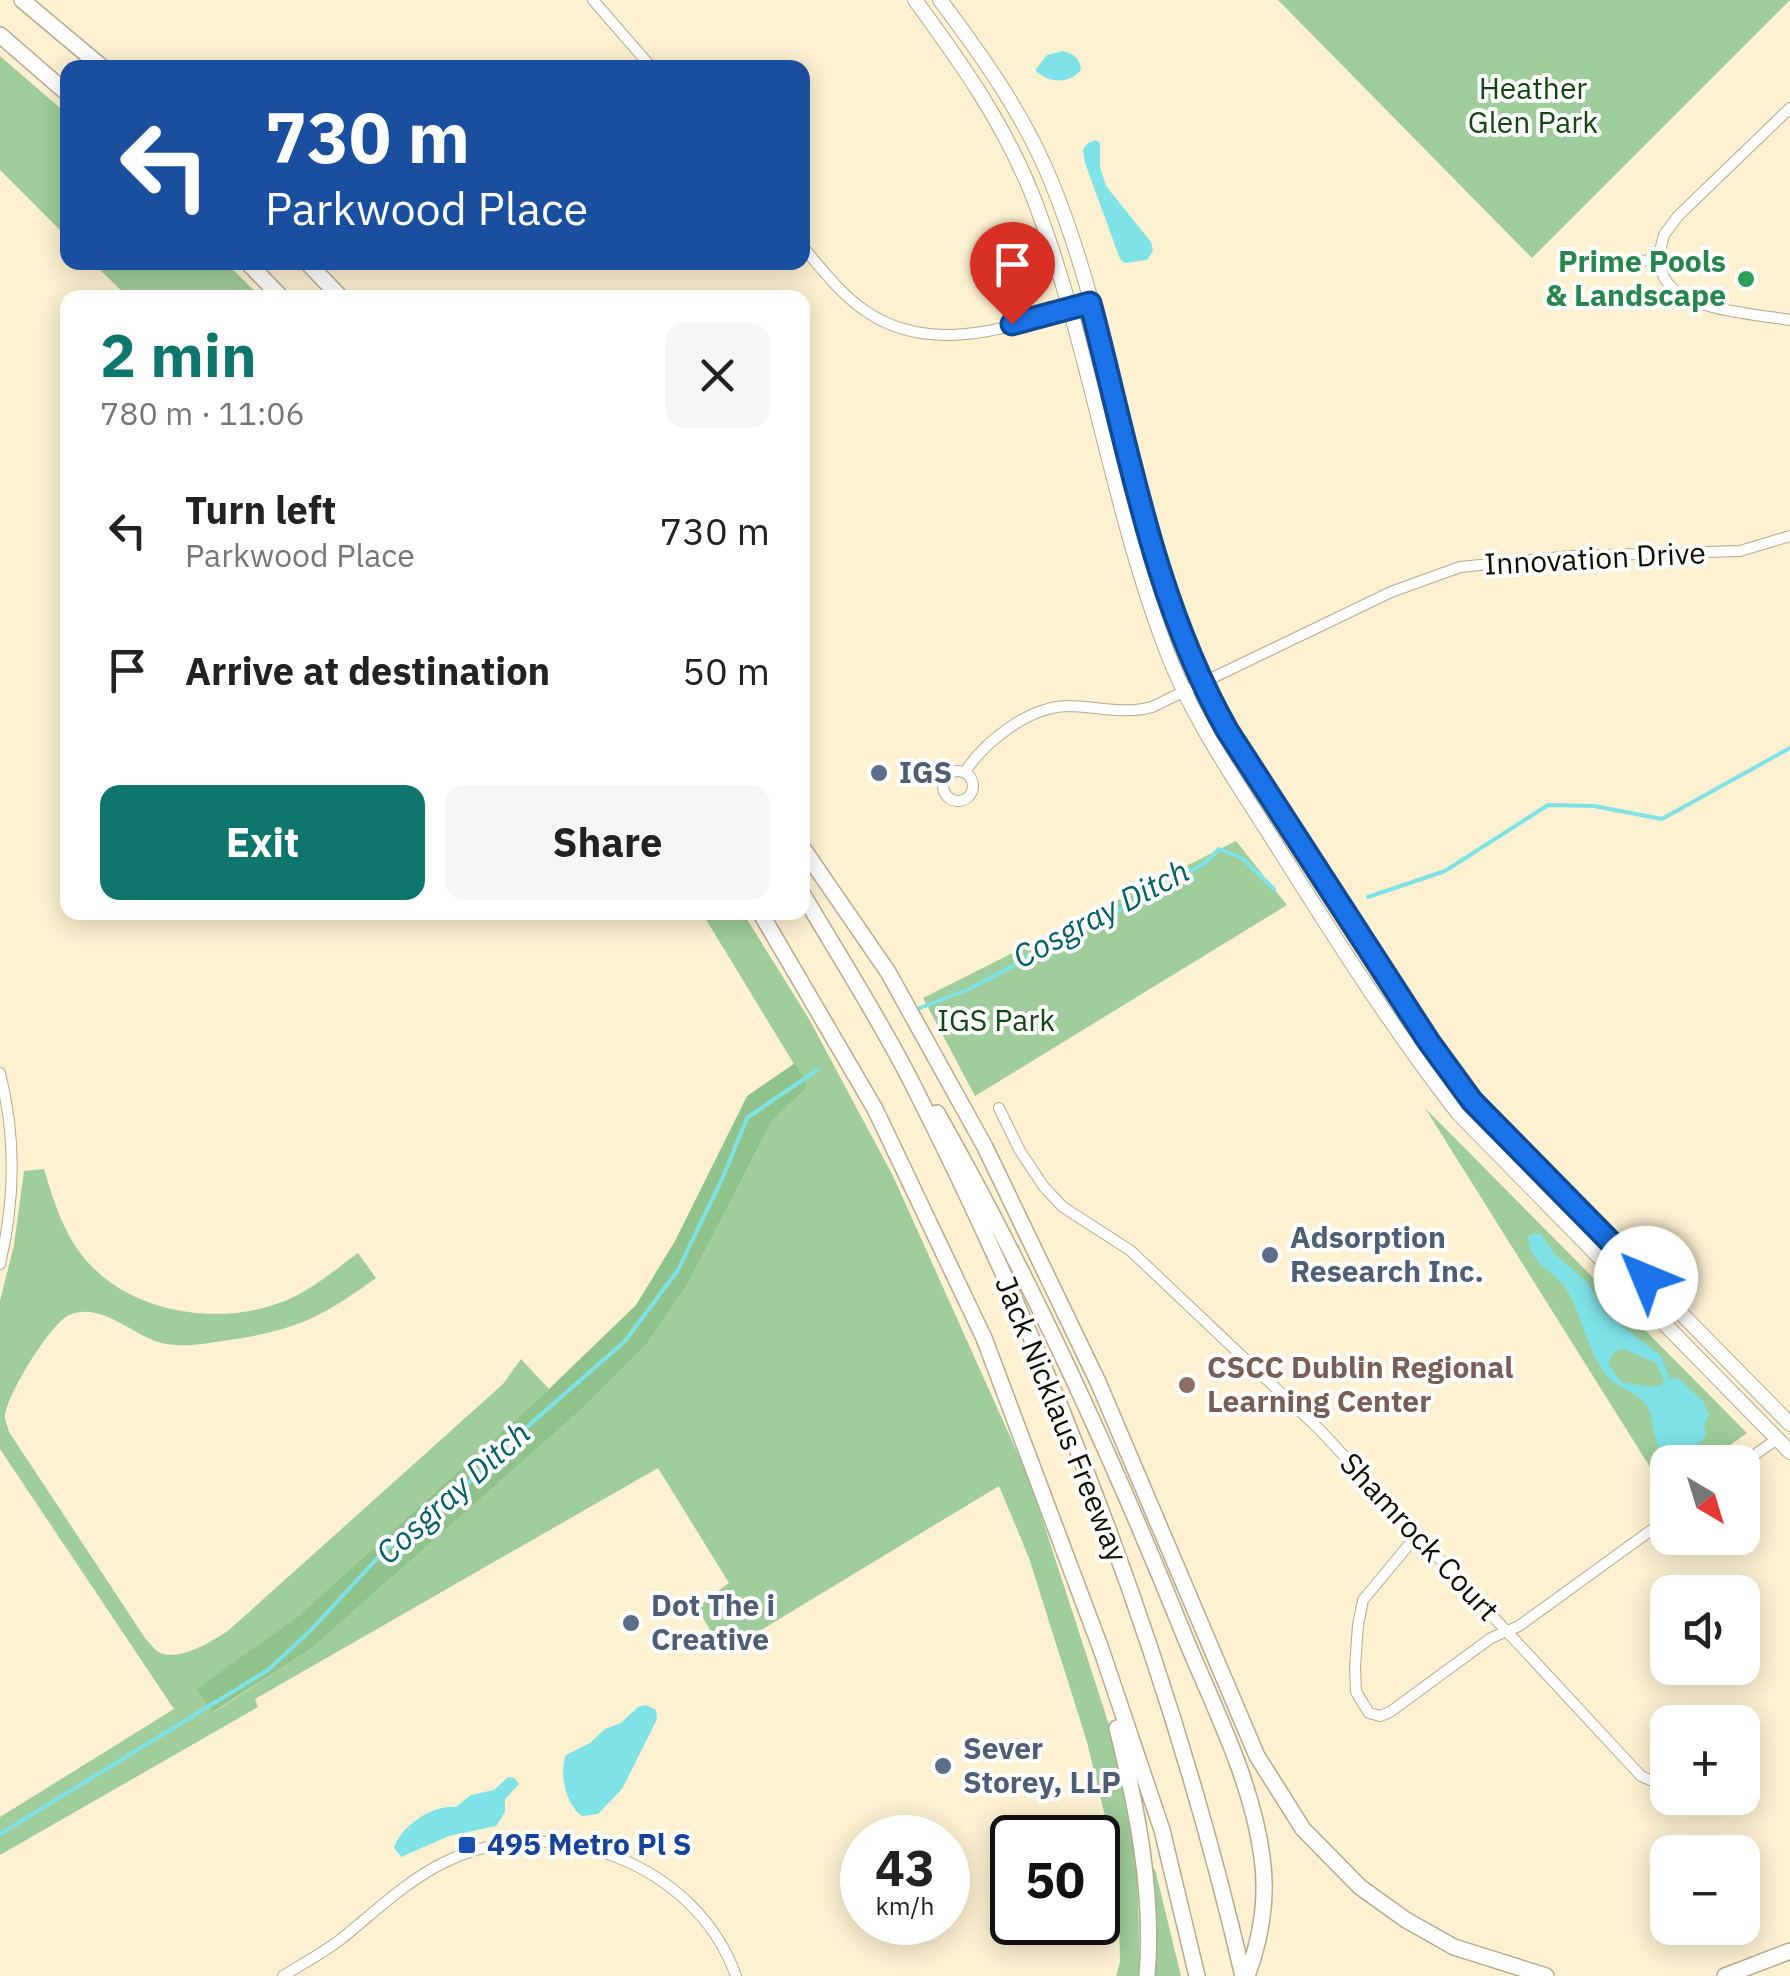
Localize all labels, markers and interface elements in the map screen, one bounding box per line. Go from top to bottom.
park label: Heather Glen Park [1468,68,1598,141]
text: 730 m [265,91,470,182]
icon: left [100,100,230,230]
text: Parkwood Place [265,179,588,237]
pin [970,222,1055,325]
icon: arrive [985,237,1040,292]
place label: Prime Pools & Landscape [1545,241,1726,314]
marker: Prime Pools & Landscape [1735,268,1757,290]
text: 2 min [100,315,257,394]
button: close [665,323,770,428]
text: 780 m · 11:06 [100,392,305,434]
text: Turn left [185,485,336,534]
icon: left [100,503,155,558]
text: 730 m [659,506,770,555]
street label: Innovation Drive [1483,532,1707,583]
text: Parkwood Place [185,534,415,576]
icon: arrive [100,643,155,698]
text: Arrive at destination [185,646,550,695]
text: 50 m [682,646,770,695]
place label: IGS [899,752,952,791]
marker: IGS [868,762,890,784]
button: Exit [100,785,425,900]
button: Share [445,785,770,900]
water label: Cosgray Ditch [1005,849,1196,977]
park label: IGS Park [937,1000,1055,1039]
place label: Adsorption Research Inc. [1290,1217,1484,1290]
position arrow [1594,1226,1698,1330]
marker: Adsorption Research Inc. [1259,1244,1281,1266]
street label: Jack Nicklaus Freeway [987,1270,1138,1567]
place label: CSCC Dublin Regional Learning Center [1207,1347,1513,1420]
marker: CSCC Dublin Regional Learning Center [1176,1374,1198,1396]
water label: Cosgray Ditch [366,1412,538,1573]
street label: Shamrock Court [1332,1444,1508,1628]
north arrow [1650,1445,1760,1555]
map controls [1650,1445,1760,1945]
button: sound [1650,1575,1760,1685]
place label: Dot The i Creative [651,1585,775,1658]
marker: Dot The i Creative [620,1612,642,1634]
button: + [1650,1705,1760,1815]
place label: Sever Storey, LLP [963,1728,1121,1801]
marker: Sever Storey, LLP [932,1755,954,1777]
speed limit sign: 50 [990,1815,1120,1945]
place label: 495 Metro Pl S [487,1824,692,1863]
marker: 495 Metro Pl S [456,1834,478,1856]
text: 43 [875,1835,935,1900]
button: − [1650,1835,1760,1945]
text: km/h [876,1889,934,1922]

